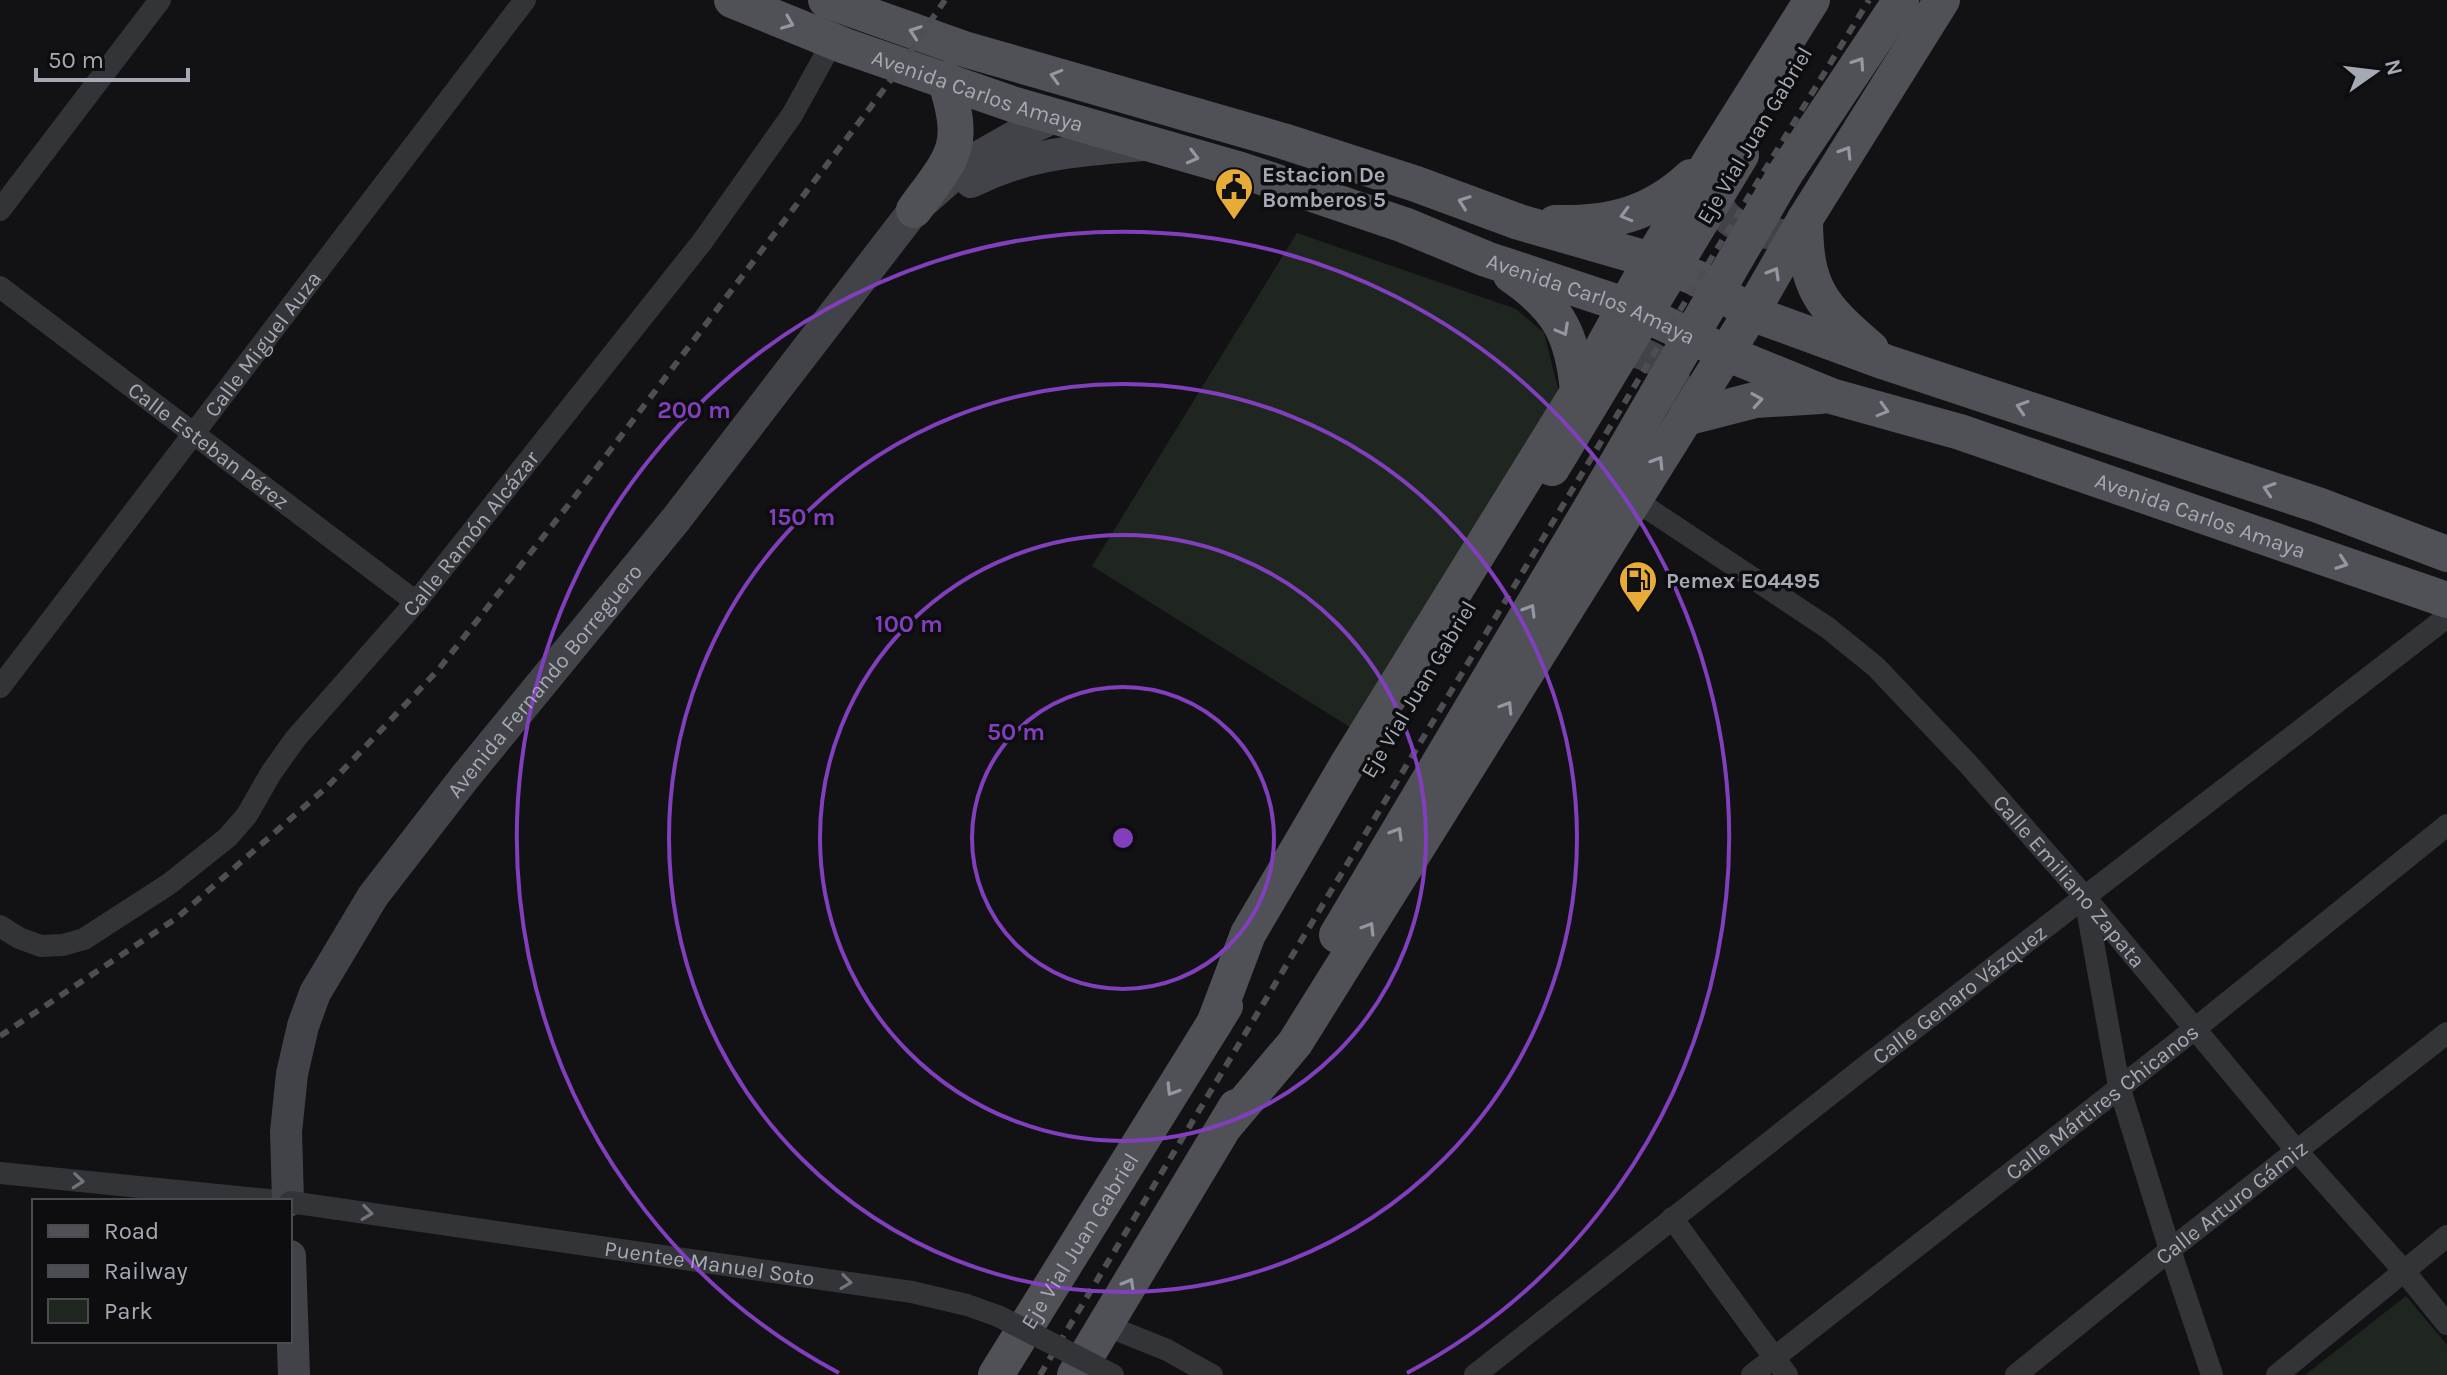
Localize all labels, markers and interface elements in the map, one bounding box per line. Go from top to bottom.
one-way arrow [781,13,795,30]
one-way arrow [909,25,923,41]
scale bar [36,32,188,82]
north arrow [2335,32,2415,112]
street label: Eje Vial Juan Gabriel [1692,42,1818,229]
street label: Avenida Carlos Amaya [868,44,1086,138]
text: 50 m [48,46,104,74]
one-way arrow [1850,57,1865,71]
text: N [2379,57,2408,78]
one-way arrow [1049,69,1063,85]
one-way arrow [1837,147,1852,161]
one-way arrow [1185,148,1199,164]
place label: Estacion De Bomberos 5 [1262,162,1386,213]
public building icon: Estacion De Bomberos 5 [1213,166,1255,221]
one-way arrow [1458,195,1472,212]
one-way arrow [1620,206,1634,222]
street label: Avenida Carlos Amaya [1483,248,1699,350]
street label: Calle Miguel Auza [199,266,327,422]
one-way arrow [1764,268,1780,282]
one-way arrow [1553,321,1569,335]
street label: Calle Esteban Pérez [123,377,294,515]
one-way arrow [1750,393,1764,410]
text: 200 m [657,396,731,424]
one-way arrow [2015,400,2029,416]
one-way arrow [1875,401,1889,417]
street label: Calle Ramón Alcázar [398,446,545,622]
one-way arrow [1648,456,1664,471]
street label: Avenida Carlos Amaya [2091,468,2309,564]
one-way arrow [2262,482,2276,498]
text: 150 m [769,503,835,531]
one-way arrow [2334,554,2348,570]
street label: Avenida Fernando Borreguero [442,559,648,803]
fuel station icon: Pemex E04495 [1617,559,1659,614]
place label: Pemex E04495 [1666,568,1820,594]
street label: Eje Vial Juan Gabriel [1356,596,1482,783]
one-way arrow [1521,604,1536,619]
text: 100 m [875,610,943,638]
one-way arrow [1497,701,1512,716]
text: 50 m [987,718,1045,746]
street label: Calle Emiliano Zapata [1987,790,2150,973]
centre of rings [1109,824,1137,852]
one-way arrow [1387,827,1403,842]
street label: Calle Genaro Vázquez [1868,919,2052,1070]
one-way arrow [1360,922,1375,937]
street label: Calle Mártires Chicanos [2001,1019,2204,1186]
one-way arrow [1166,1081,1181,1095]
street label: Calle Arturo Gámiz [2151,1135,2313,1270]
street label: Eje Vial Juan Gabriel [1016,1148,1145,1334]
one-way arrow [72,1172,85,1189]
legend [32,1199,292,1343]
one-way arrow [360,1204,374,1221]
text: Road [104,1217,159,1245]
street label: Puentee Manuel Soto [603,1236,816,1292]
text: Railway [104,1257,188,1285]
one-way arrow [839,1273,853,1290]
one-way arrow [1119,1278,1135,1293]
text: Park [104,1297,153,1325]

